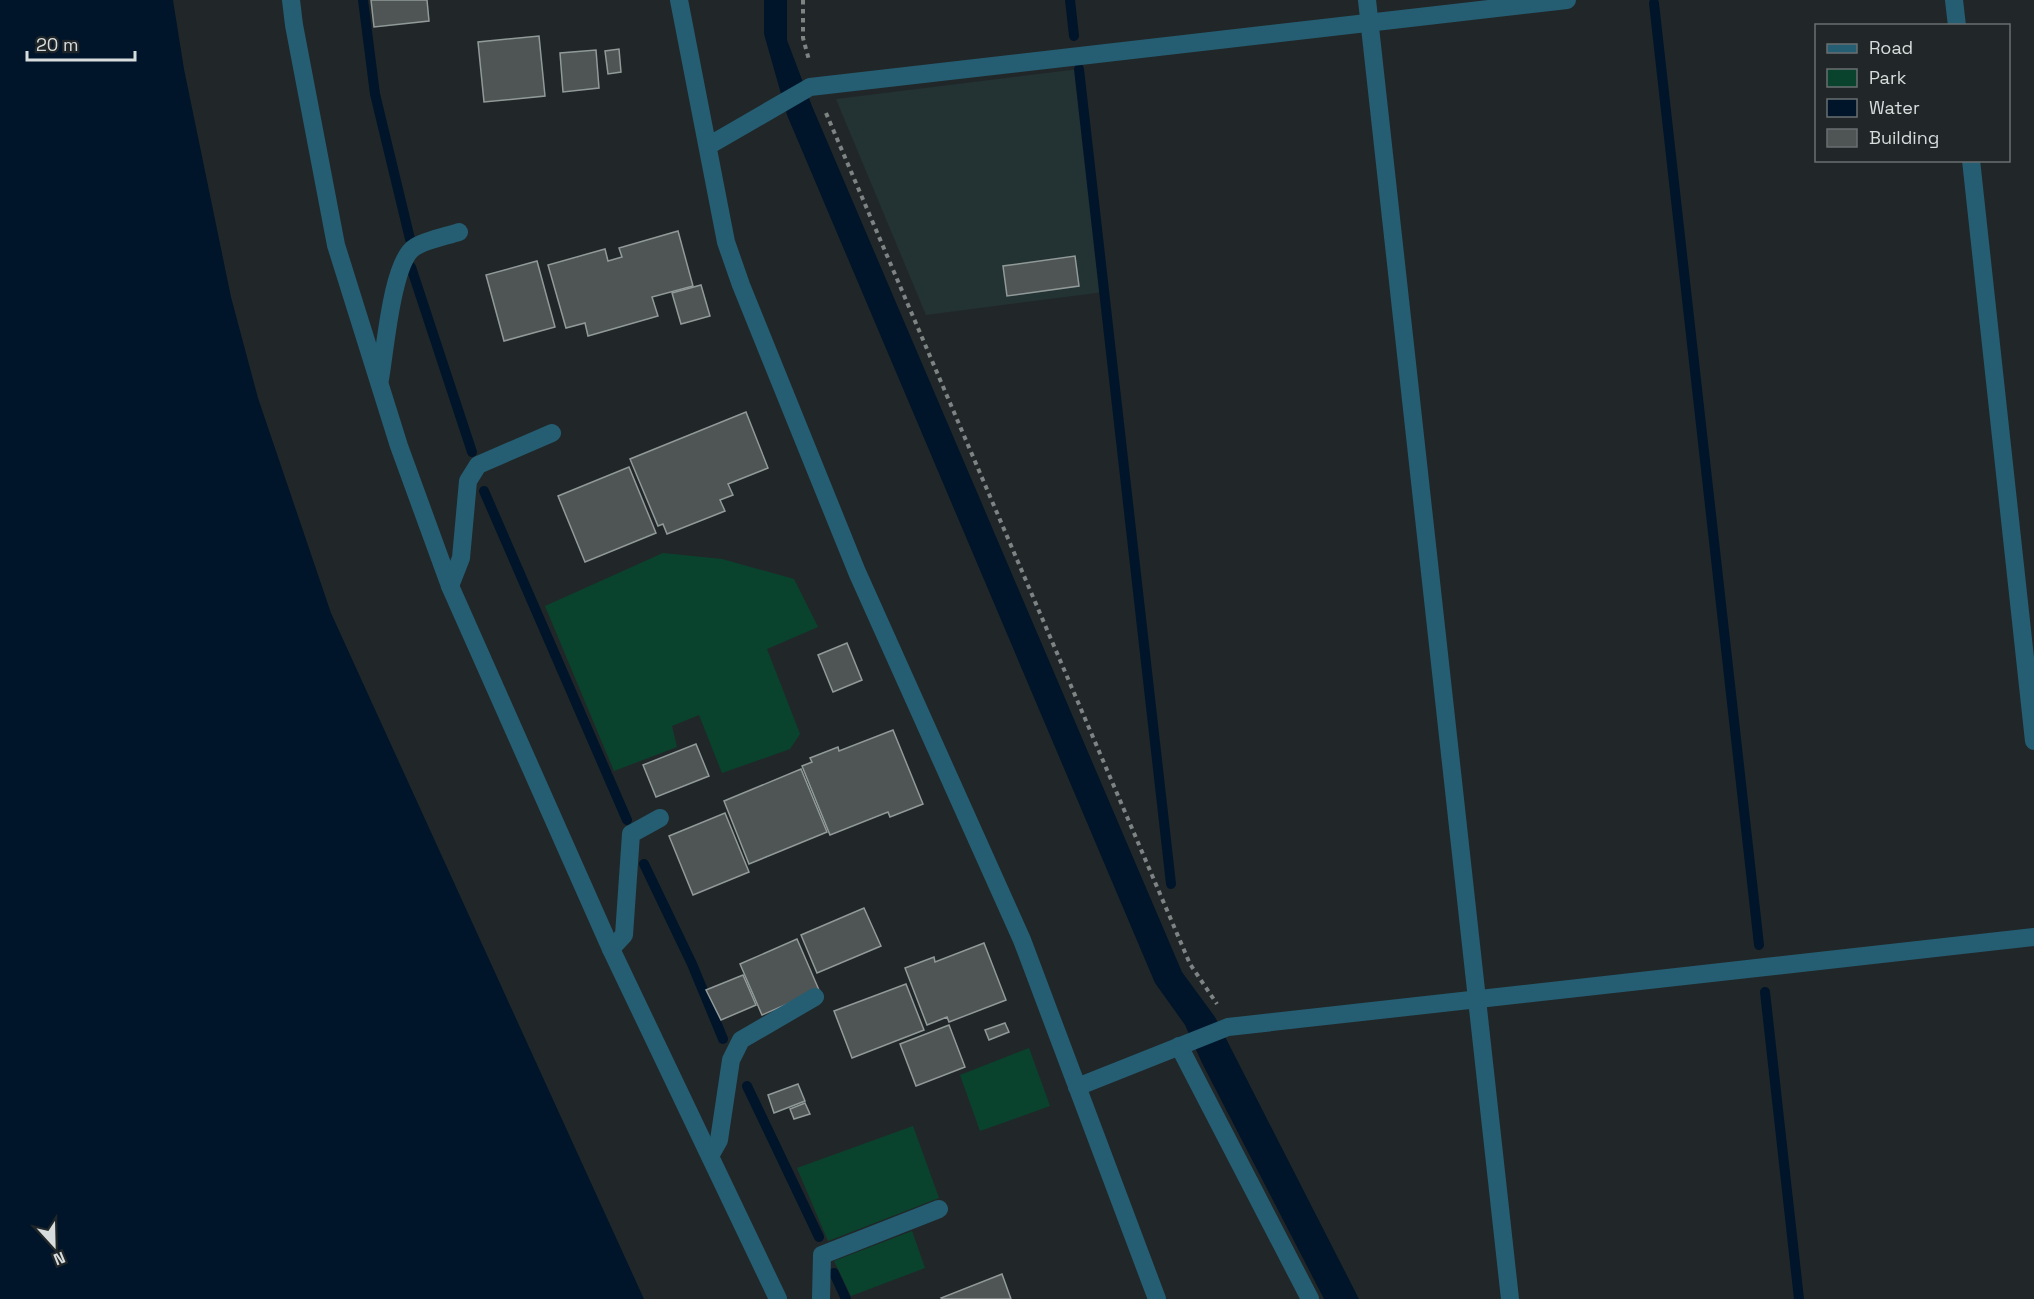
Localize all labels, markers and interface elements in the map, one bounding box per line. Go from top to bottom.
scale bar [27,24,135,62]
legend [1815,24,2010,162]
text: 20 m [36,33,79,56]
text: Road [1869,36,1913,59]
text: Park [1869,66,1907,89]
text: Water [1869,96,1920,119]
text: Building [1869,126,1939,149]
north arrow [24,1215,84,1275]
text: N [51,1247,68,1270]

